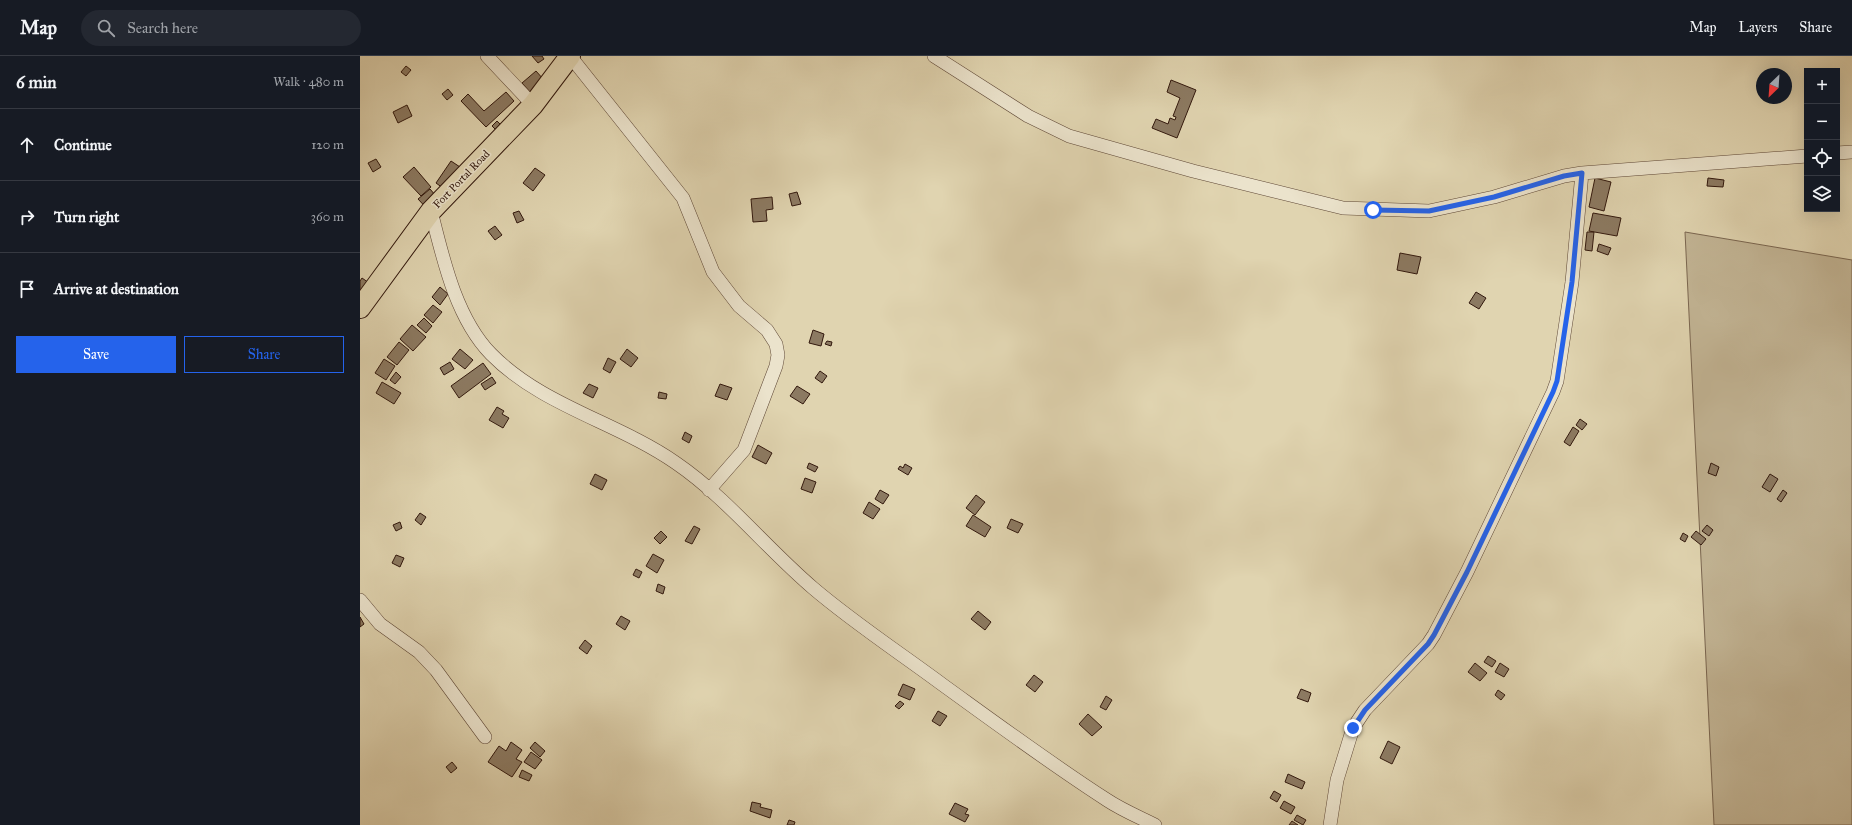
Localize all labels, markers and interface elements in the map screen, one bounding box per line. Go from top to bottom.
search box [81,10,361,46]
text: Map [20,16,57,39]
icon: search [95,17,117,39]
text: Search here [127,19,198,37]
text: Map [1689,19,1717,36]
text: Layers [1739,19,1777,36]
text: Share [1799,19,1832,36]
north arrow [1756,68,1792,104]
map controls [1804,68,1840,212]
button: + [1804,68,1840,104]
text: 6 min [16,72,57,93]
text: Walk · 480 m [273,74,344,90]
button: − [1804,104,1840,140]
icon: ahead [16,134,38,156]
text: Continue [54,136,112,154]
text: 120 m [311,137,344,153]
button: locate [1804,140,1840,176]
street label: Fort Portal Road [430,147,493,211]
button: layers [1804,176,1840,212]
route start [1364,201,1382,219]
icon: right [16,206,38,228]
text: Turn right [54,208,119,226]
text: 360 m [311,209,344,225]
icon: arrive [16,278,38,300]
text: Arrive at destination [54,280,179,298]
button: Save [16,336,176,373]
button: Share [184,336,344,373]
route end [1344,719,1362,737]

